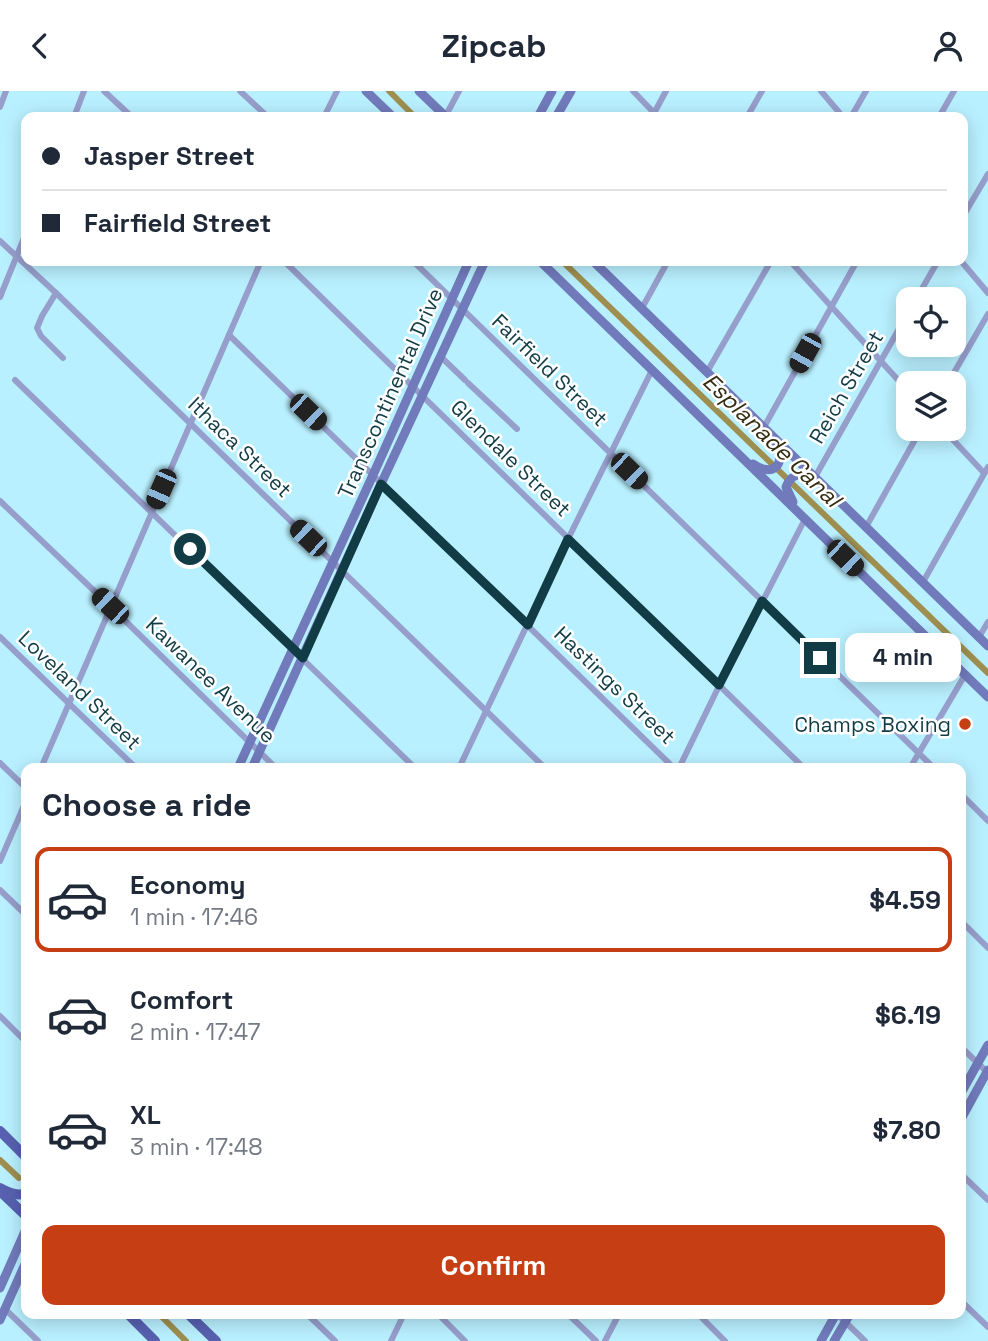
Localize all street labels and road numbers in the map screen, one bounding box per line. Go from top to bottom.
street label: Transcontinental Drive [331,284,449,502]
street label: Fairfield Street [486,308,614,432]
street label: Reich Street [803,326,889,448]
street label: Ithaca Street [183,391,297,503]
street label: Glendale Street [445,394,577,522]
street label: Kawanee Avenue [140,611,282,749]
street label: Hastings Street [549,620,681,750]
street label: Loveland Street [13,625,147,755]

